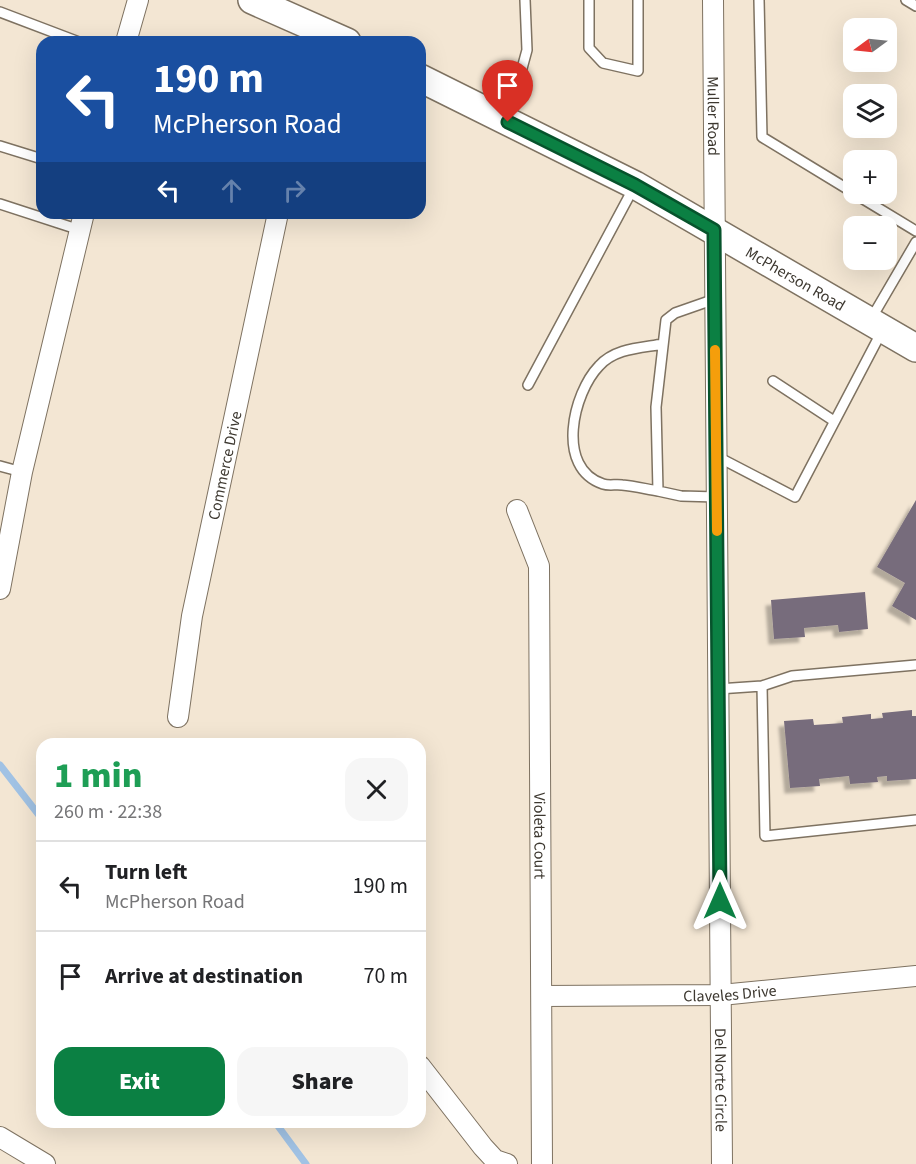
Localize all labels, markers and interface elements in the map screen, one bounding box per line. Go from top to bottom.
north arrow [843,18,897,72]
map controls [843,18,897,270]
text: 190 m [153,49,264,109]
icon: left [54,60,132,138]
pin [482,60,533,122]
icon: arrive [491,69,524,102]
street label: Muller Road [702,76,724,156]
button: layers [843,84,897,138]
text: McPherson Road [153,105,342,144]
button: + [843,150,897,204]
icon: left [152,174,185,207]
icon: ahead [215,174,248,207]
icon: right [278,174,311,207]
button: − [843,216,897,270]
street label: McPherson Road [741,242,849,317]
street label: Commerce Drive [203,409,247,522]
text: 1 min [54,750,142,801]
button: close [345,758,408,821]
street label: Violeta Court [528,792,551,880]
text: 260 m · 22:38 [54,798,162,826]
text: Turn left [105,856,187,888]
position arrow [688,869,752,933]
icon: left [54,870,87,903]
text: 190 m [353,870,408,902]
text: McPherson Road [105,888,245,916]
icon: arrive [54,960,87,993]
text: Arrive at destination [105,960,303,992]
text: 70 m [363,960,408,992]
street label: Claveles Drive [683,980,778,1007]
street label: Del Norte Circle [709,1028,732,1132]
button: Exit [54,1047,225,1116]
button: Share [237,1047,408,1116]

